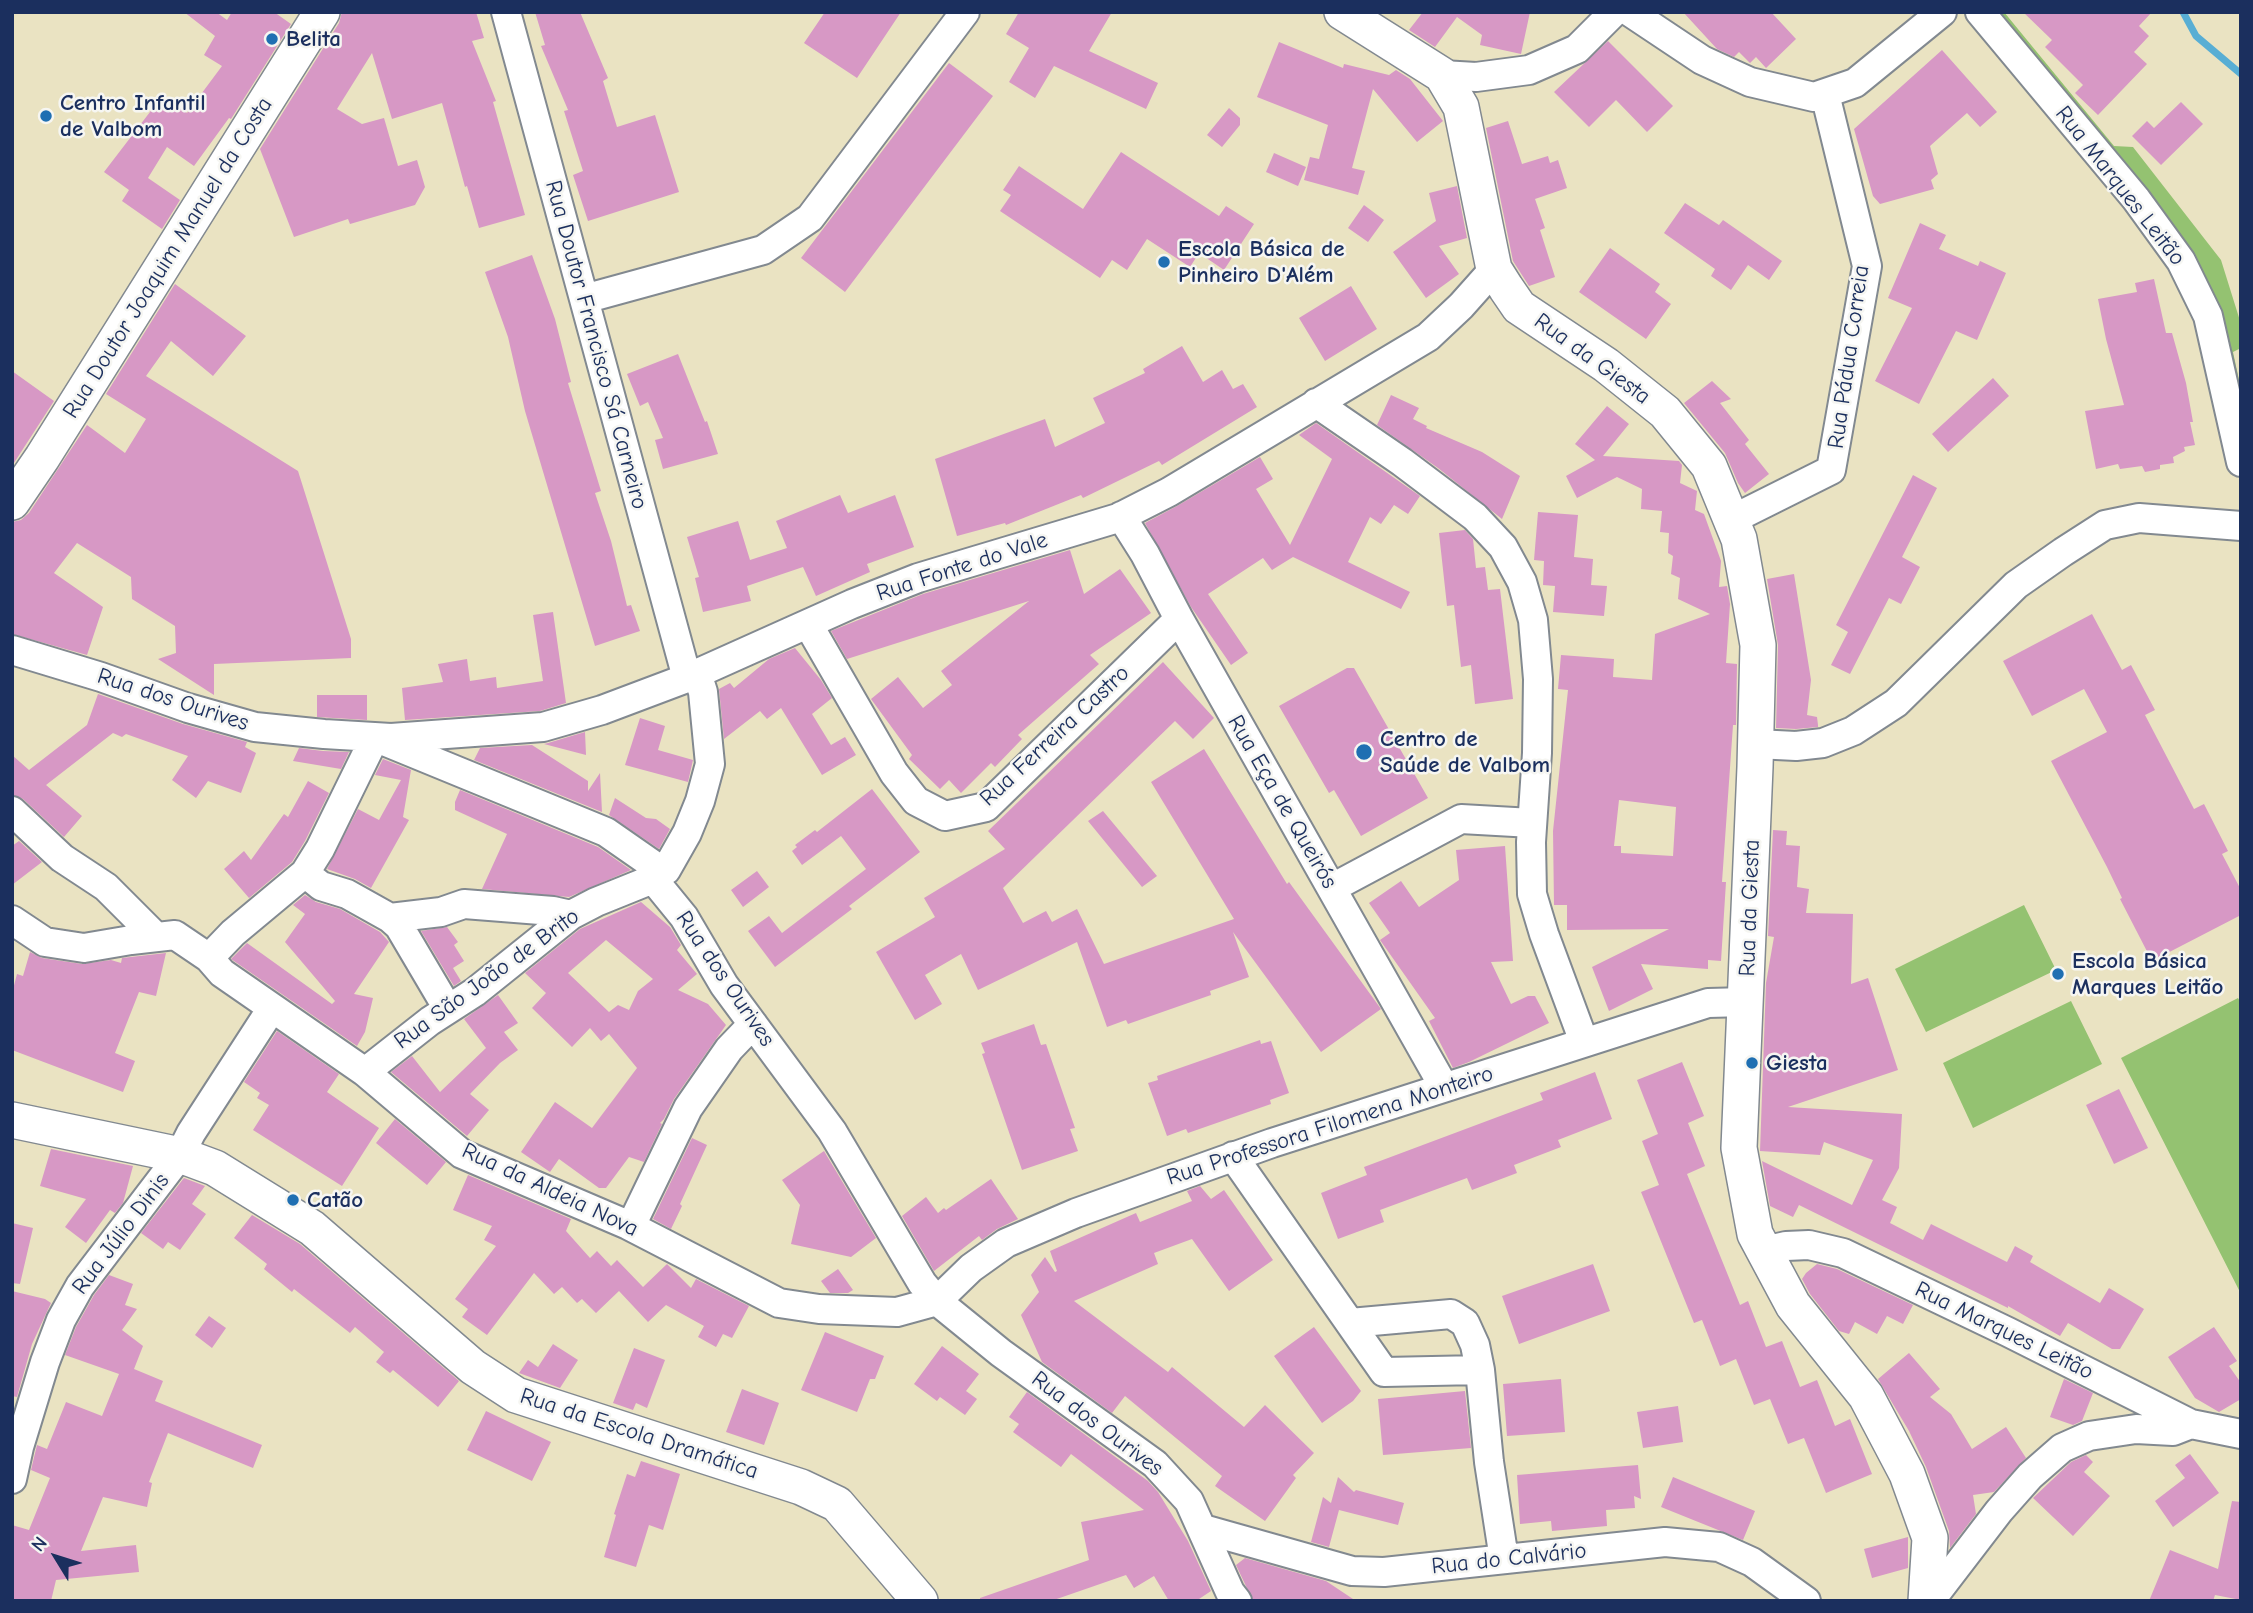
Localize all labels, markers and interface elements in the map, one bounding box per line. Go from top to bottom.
place label: Belita [286,25,341,53]
marker: Belita [264,31,280,47]
place label: Centro Infantil de Valbom [60,89,206,143]
street label: Rua Doutor Joaquim Manuel da Costa [57,92,279,424]
street label: Rua Marques Leitão [2049,101,2191,271]
marker: Centro Infantil de Valbom [38,108,54,124]
street label: Rua Doutor Francisco Sá Carneiro [539,178,653,512]
place label: Escola Básica de Pinheiro D'Além [1178,235,1344,289]
marker: Escola Básica de Pinheiro D'Além [1156,254,1172,270]
street label: Rua Pádua Correia [1822,263,1876,451]
street label: Rua da Giesta [1528,307,1656,411]
street label: Rua Fonte do Vale [873,526,1051,608]
street label: Rua Ferreira Castro [975,660,1135,812]
street label: Rua dos Ourives [94,663,252,737]
street label: Rua Eça de Queirós [1221,710,1343,894]
place label: Centro de Saúde de Valbom [1380,725,1550,779]
marker: Centro de Saúde de Valbom [1354,742,1374,762]
street label: Rua da Giesta [1734,839,1766,977]
street label: Rua São João de Brito [389,903,585,1055]
street label: Rua dos Ourives [669,906,781,1052]
place label: Escola Básica Marques Leitão [2072,947,2223,1001]
marker: Escola Básica Marques Leitão [2050,966,2066,982]
place label: Giesta [1766,1049,1828,1077]
marker: Giesta [1744,1055,1760,1071]
street label: Rua Professora Filomena Monteiro [1163,1060,1497,1192]
street label: Rua da Aldeia Nova [457,1137,643,1243]
street label: Rua Júlio Dinis [66,1168,176,1300]
place label: Catão [307,1186,363,1214]
marker: Catão [285,1192,301,1208]
street label: Rua Marques Leitão [1910,1276,2098,1386]
street label: Rua dos Ourives [1026,1366,1168,1482]
street label: Rua da Escola Dramática [517,1382,761,1486]
north arrow [21,1522,91,1592]
text: N [27,1532,52,1556]
street label: Rua do Calvário [1430,1537,1588,1581]

